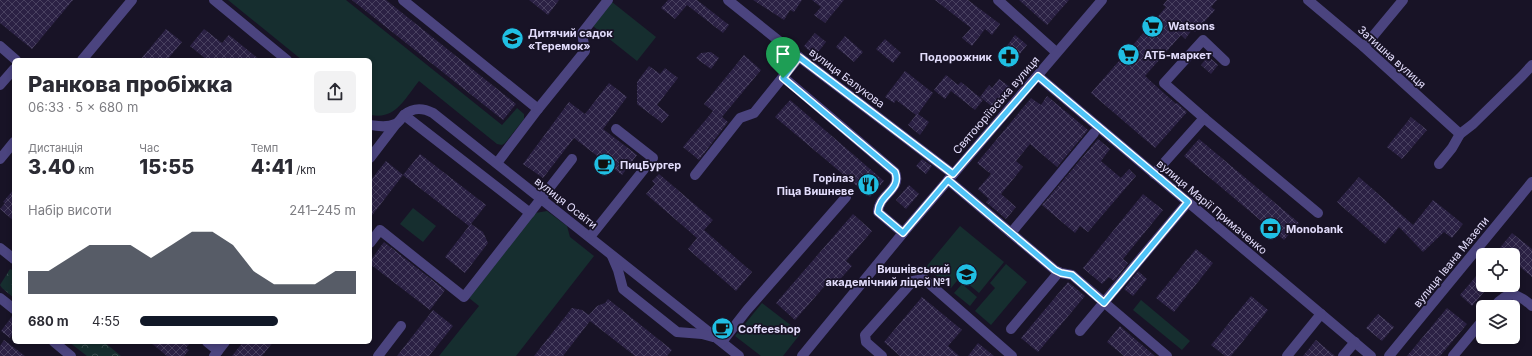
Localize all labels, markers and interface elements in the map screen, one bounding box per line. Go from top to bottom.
supermarket icon: Watsons [1139,13,1165,39]
place label: Watsons [1168,19,1215,33]
street label: Затишна вулиця [1355,23,1429,91]
school or university icon: Дитячий садок «Теремок» [500,26,526,52]
place label: Дитячий садок «Теремок» [528,26,613,53]
pin [766,37,800,78]
supermarket icon: АТБ-маркет [1116,42,1142,68]
icon: arrive [772,43,794,65]
pharmacy icon: Подорожник [995,44,1021,70]
street label: вулиця Балукова [807,45,887,111]
place label: АТБ-маркет [1144,48,1212,62]
place label: Подорожник [920,50,993,64]
street label: Святоюріївська вулиця [950,53,1042,157]
text: Ранкова пробіжка [28,71,233,97]
button: share [314,71,356,113]
text: 06:33 · 5 × 680 m [28,99,138,115]
text: Дистанція [28,141,83,155]
text: Час [139,141,160,155]
text: Темп [251,141,278,155]
cafe icon: ПицБургер [591,152,617,178]
text: 3.40 [28,155,75,179]
text: 15:55 [139,155,194,179]
text: 4:41 [251,155,293,179]
street label: вулиця Марії Примаченко [1154,157,1270,258]
place label: ПицБургер [620,158,681,172]
text: km [75,163,94,177]
text: /km [293,163,316,177]
place label: Горілаз Піца Вишневе [777,171,854,198]
restaurant icon: Горілаз Піца Вишневе [856,171,882,197]
street label: вулиця Освіти [532,174,600,232]
text: Набір висоти [28,202,112,218]
text: 241–245 m [289,202,356,218]
street label: вулиця Івана Мазепи [1410,214,1492,310]
bank icon: Monobank [1258,216,1284,242]
place label: Monobank [1286,222,1344,236]
map controls [1476,248,1520,344]
button: locate [1476,248,1520,292]
place label: Вишнівський академічний ліцей №1 [826,262,950,289]
school or university icon: Вишнівський академічний ліцей №1 [953,262,979,288]
button: layers [1476,300,1520,344]
text: 680 m [28,313,69,329]
text: 4:55 [92,313,120,329]
cafe icon: Coffeeshop [709,316,735,342]
place label: Coffeeshop [738,322,801,336]

